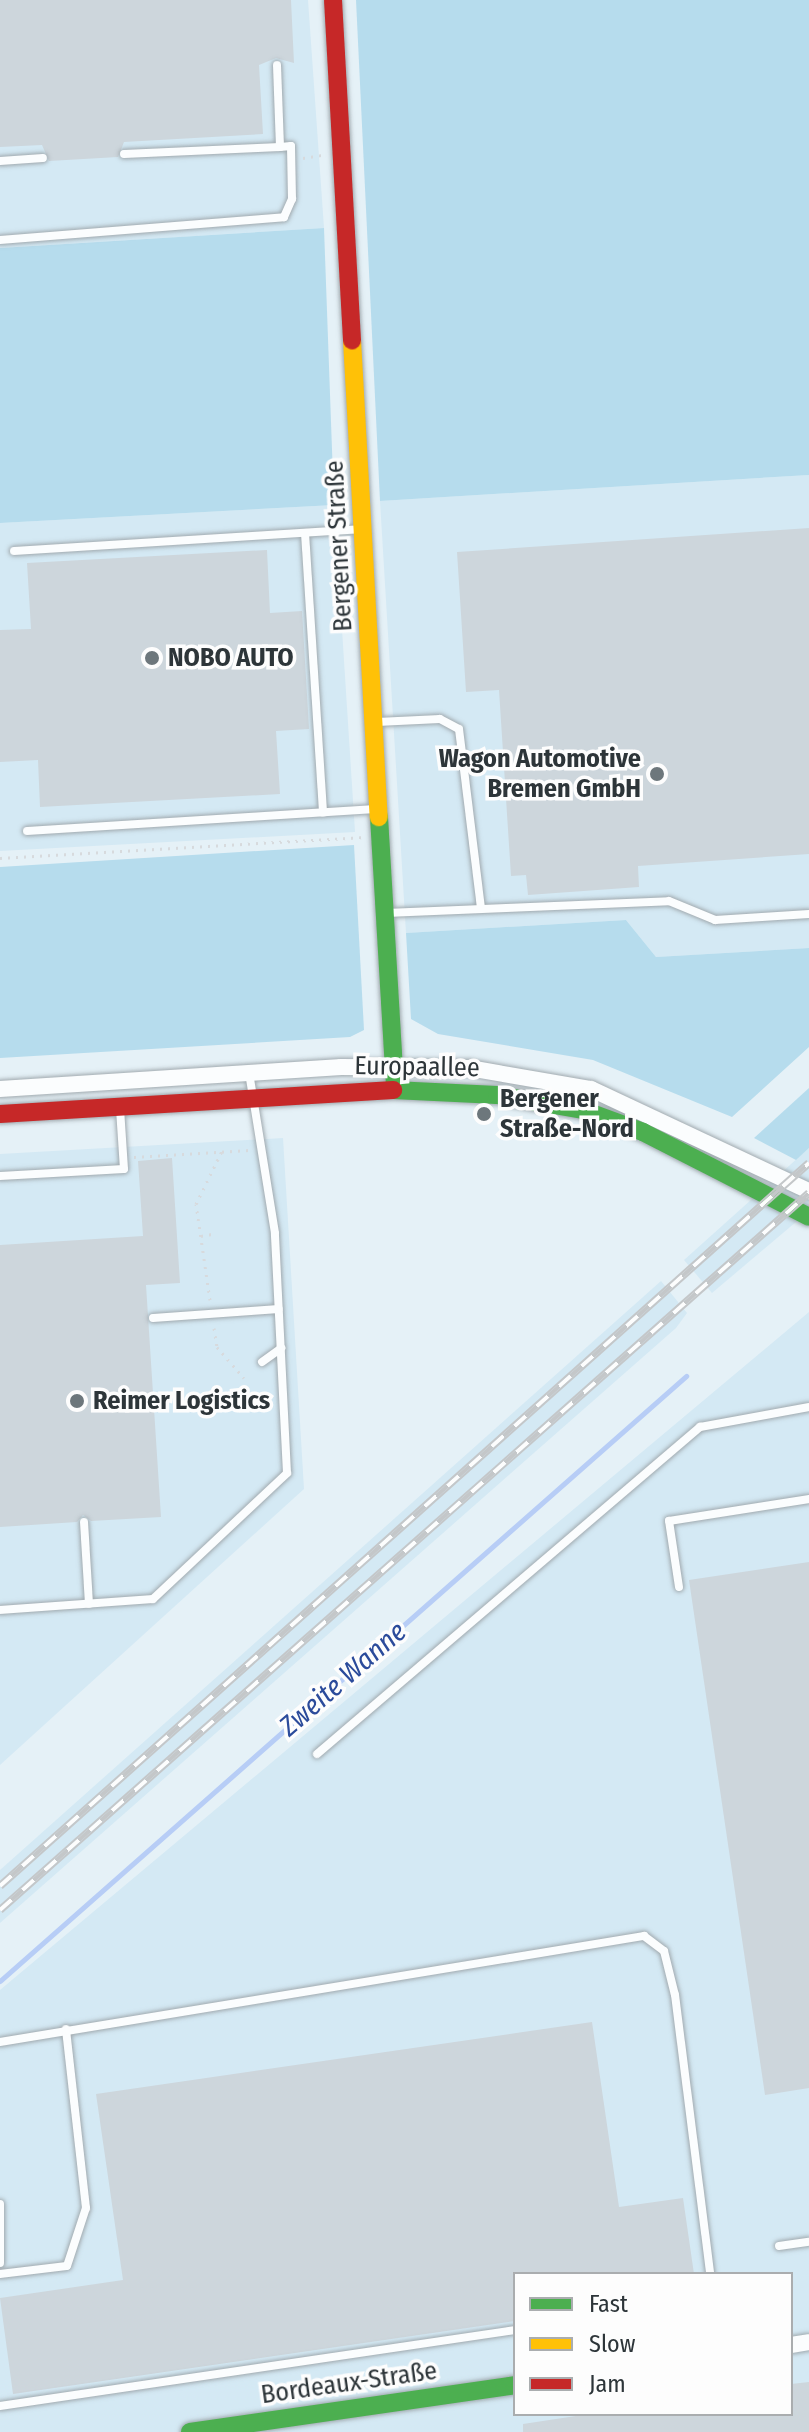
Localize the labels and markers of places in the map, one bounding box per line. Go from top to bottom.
place label: NOBO AUTO [168,642,294,674]
marker: NOBO AUTO [143,649,161,667]
place label: Wagon Automotive Bremen GmbH [439,743,641,804]
marker: Wagon Automotive Bremen GmbH [648,765,666,783]
place label: Bergener Straße-Nord [500,1083,634,1144]
marker: Bergener Straße-Nord [475,1105,493,1123]
place label: Reimer Logistics [93,1385,270,1417]
marker: Reimer Logistics [68,1392,86,1410]

